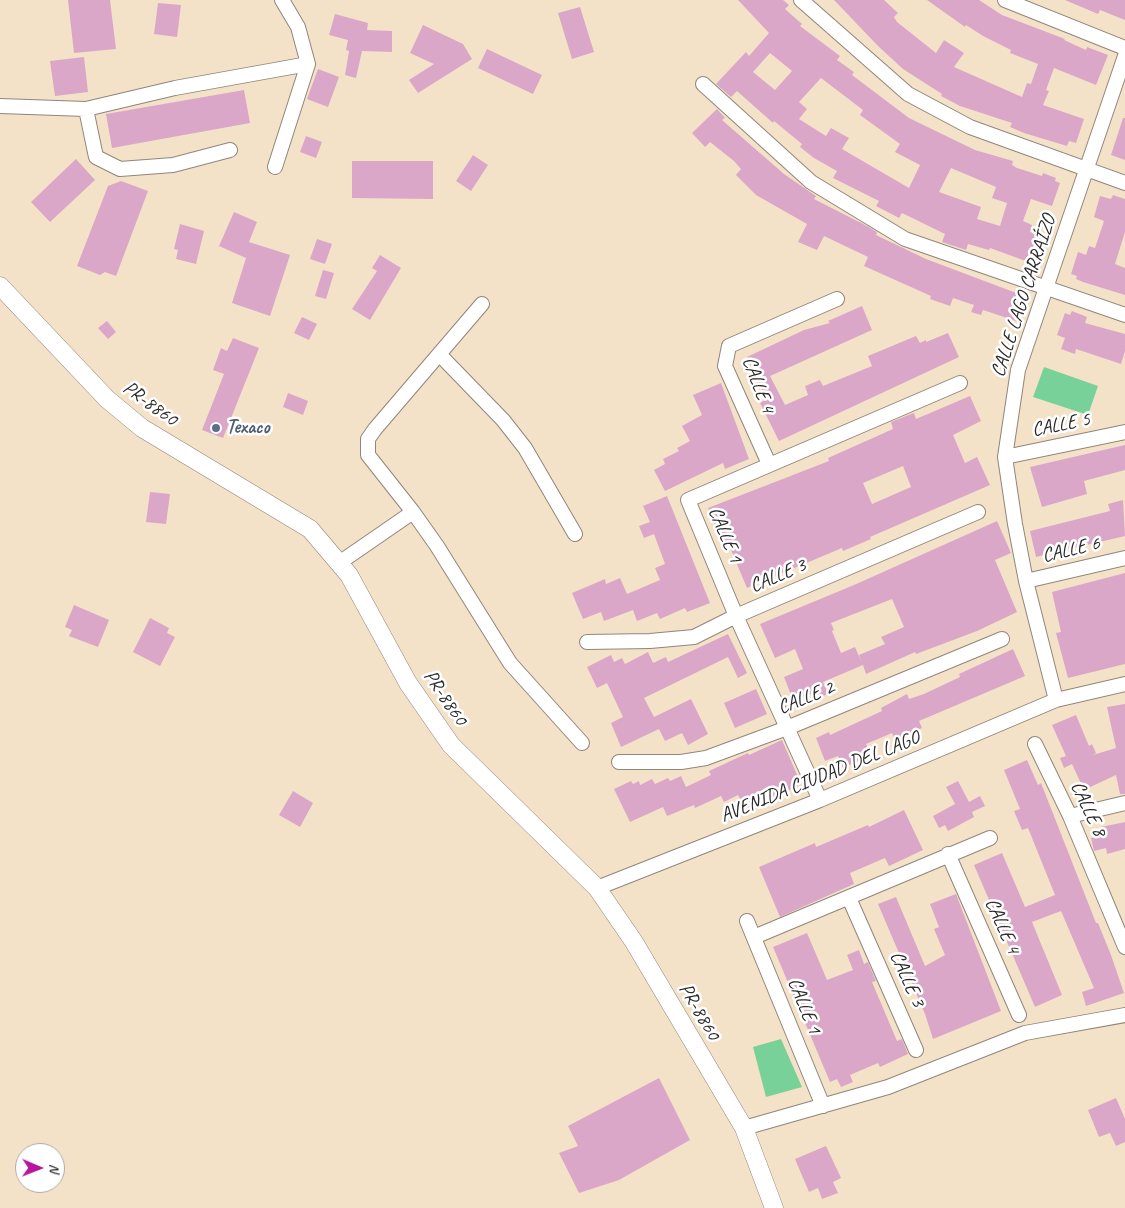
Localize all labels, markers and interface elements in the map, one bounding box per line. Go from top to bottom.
street label: CALLE LAGO CARRAÍZO [986,212,1062,380]
street label: CALLE 4 [736,353,780,417]
street label: PR-8860 [118,376,182,432]
street label: CALLE 5 [1030,408,1092,442]
place label: Texaco [226,416,270,440]
marker: Texaco [210,422,222,434]
street label: CALLE 1 [703,503,747,567]
street label: CALLE 6 [1040,532,1102,568]
street label: CALLE 3 [746,554,810,598]
street label: PR-8860 [418,666,472,730]
street label: CALLE 2 [774,676,838,720]
street label: AVENIDA CIUDAD DEL LAGO [717,726,923,828]
street label: CALLE 8 [1065,777,1111,841]
street label: CALLE 4 [979,894,1025,958]
street label: CALLE 3 [884,947,930,1011]
street label: CALLE 1 [782,974,826,1038]
street label: PR-8860 [673,979,725,1045]
north arrow [15,1143,65,1193]
text: N [46,1164,63,1173]

